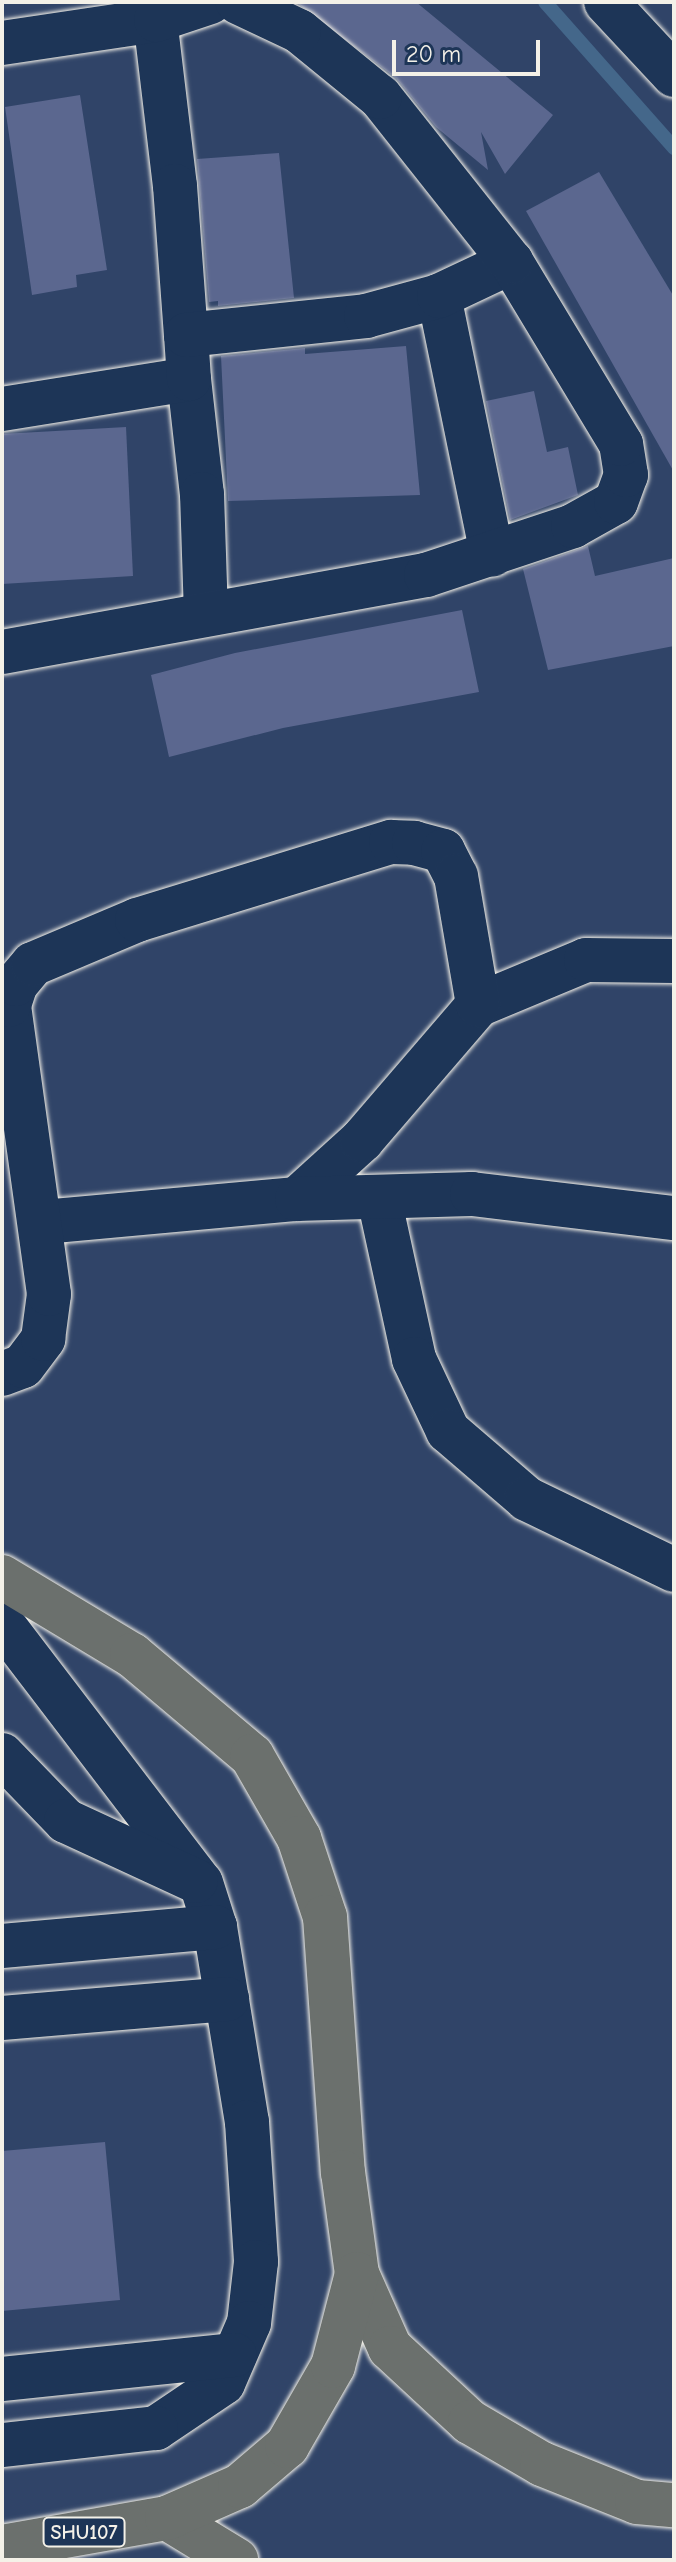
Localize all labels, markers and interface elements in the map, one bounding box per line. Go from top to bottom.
scale bar [396,24,544,74]
text: 20 m [406,40,461,68]
road number: SHU107 [42,2516,126,2548]

